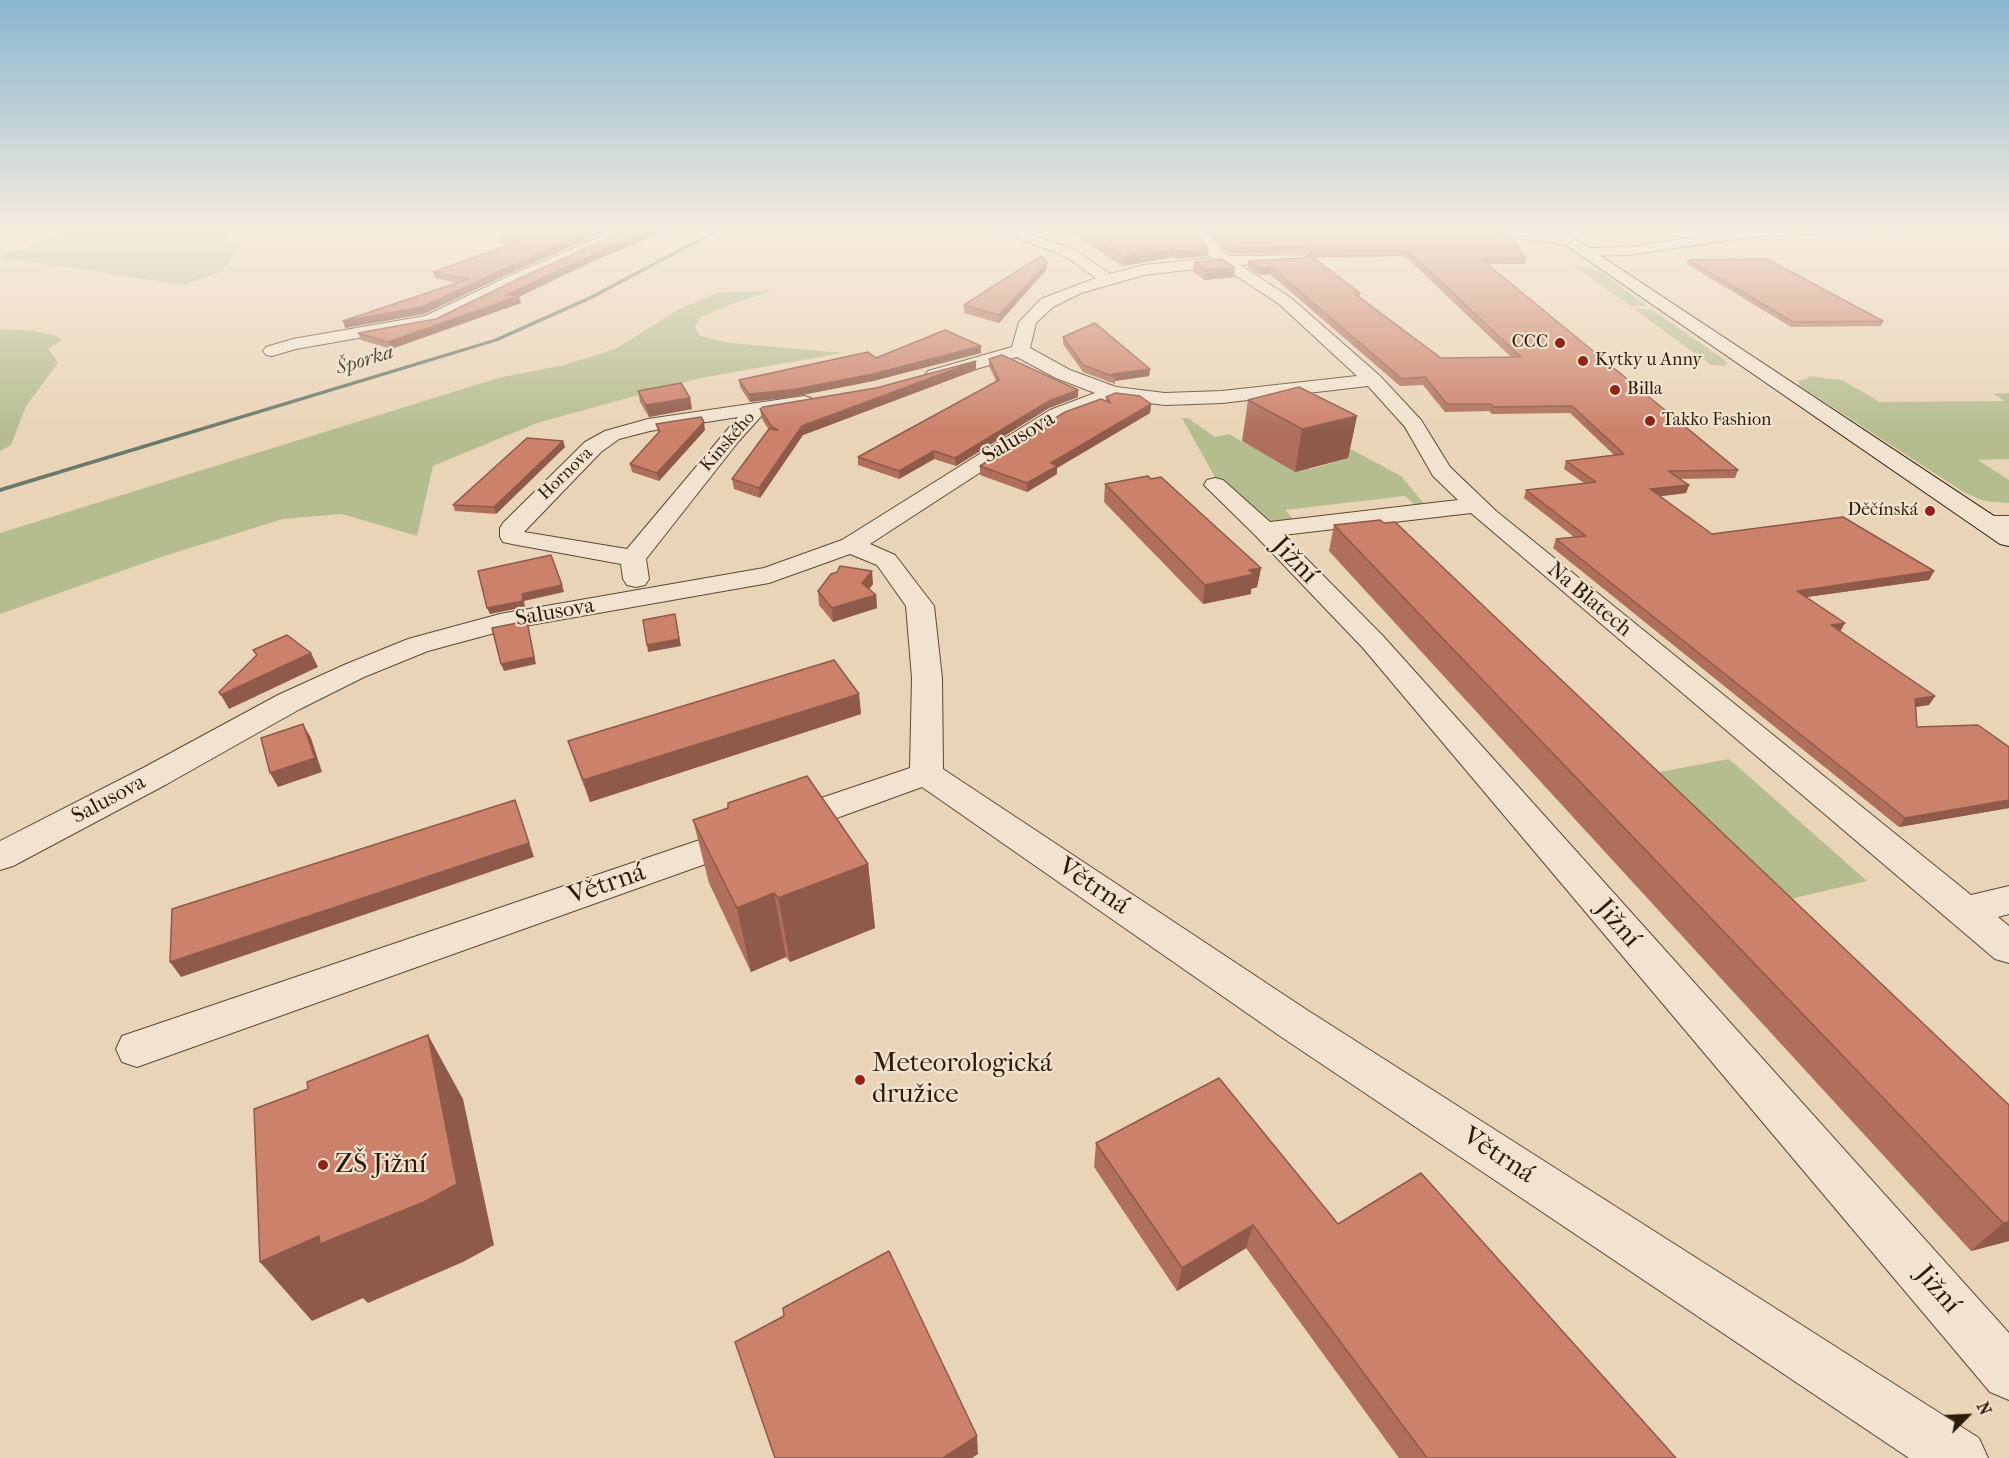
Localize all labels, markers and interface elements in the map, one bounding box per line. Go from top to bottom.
place label: CCC [1512,332,1548,354]
marker: CCC [1553,336,1567,350]
water label: Šporka [333,341,397,381]
place label: Kytky u Anny [1595,350,1702,372]
marker: Kytky u Anny [1576,354,1590,368]
place label: Billa [1627,379,1662,401]
marker: Billa [1608,383,1622,397]
street label: Salusova [978,406,1060,470]
street label: Kinského [696,408,760,476]
place label: Takko Fashion [1662,410,1771,432]
marker: Takko Fashion [1643,414,1657,428]
street label: Hornova [534,443,598,505]
place label: Děčínská [1847,500,1918,522]
marker: Děčínská [1923,504,1937,518]
street label: Jižní [1264,531,1324,591]
street label: Na Blatech [1541,557,1637,643]
street label: Salusova [513,593,597,633]
street label: Salusova [68,770,150,830]
street label: Větrná [1051,851,1135,923]
street label: Větrná [564,857,650,913]
street label: Jižní [1587,893,1647,955]
place label: Meteorologická družice [872,1048,1052,1111]
marker: Meteorologická družice [853,1073,867,1087]
street label: Větrná [1456,1121,1540,1191]
place label: ZŠ Jižní [335,1149,426,1181]
marker: ZŠ Jižní [316,1158,330,1172]
street label: Jižní [1907,1259,1967,1321]
north arrow [1937,1386,1997,1446]
text: N [1973,1399,1995,1418]

